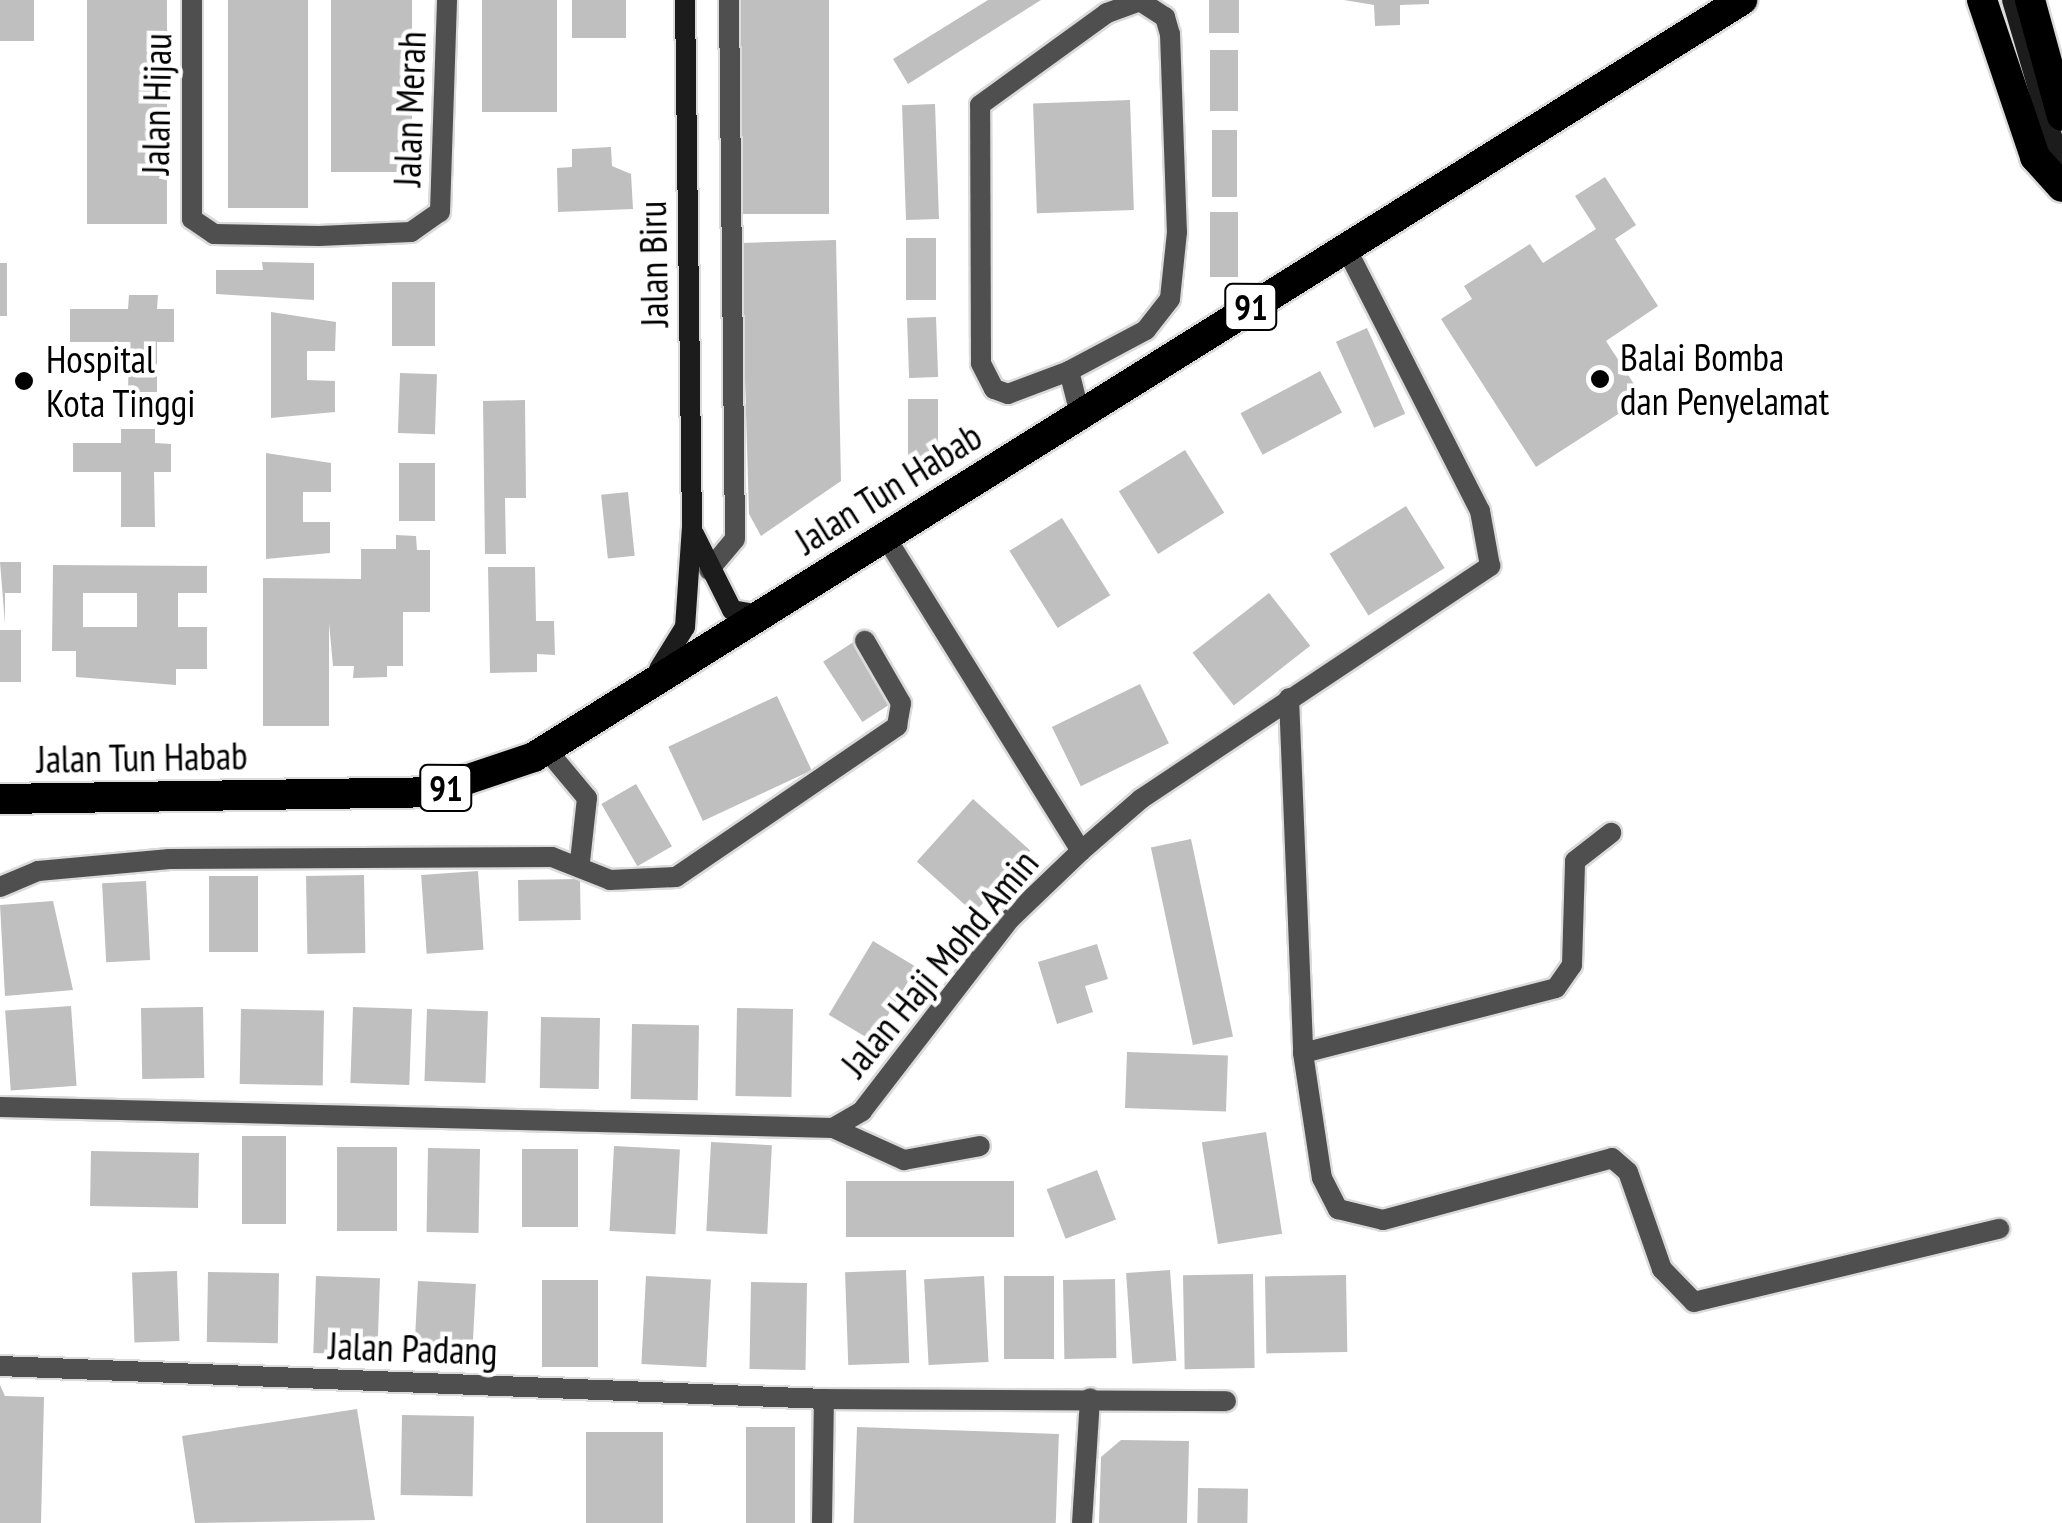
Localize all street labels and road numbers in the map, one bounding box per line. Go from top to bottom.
street label: Jalan Merah [384,31,434,187]
street label: Jalan Hijau [132,33,180,175]
street label: Jalan Biru [629,201,677,327]
road number: 91 [1224,277,1278,337]
street label: Jalan Tun Habab [786,413,990,563]
street label: Jalan Tun Habab [36,732,248,782]
road number: 91 [418,758,474,818]
street label: Jalan Haji Mohd Amin [831,840,1047,1086]
street label: Jalan Padang [328,1322,498,1374]

